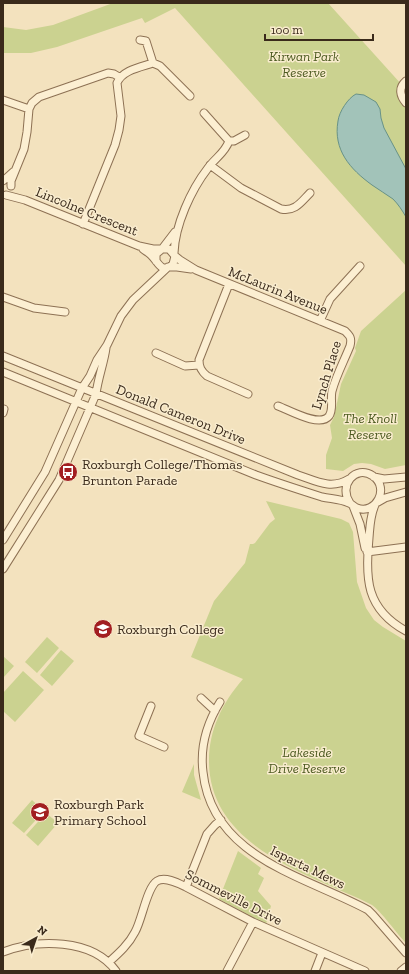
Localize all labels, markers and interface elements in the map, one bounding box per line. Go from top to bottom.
scale bar [265,16,373,42]
text: 100 m [271,23,303,37]
park label: Kirwan Park Reserve [269,48,339,81]
street label: Lincolne Crescent [33,183,141,240]
street label: McLaurin Avenue [226,263,330,318]
street label: Lynch Place [308,338,345,412]
street label: Donald Cameron Drive [114,381,248,448]
park label: The Knoll Reserve [343,410,397,443]
place label: Roxburgh College/Thomas Brunton Parade [82,456,242,489]
bus stop icon: Roxburgh College/Thomas Brunton Parade [57,461,79,483]
school or university icon: Roxburgh College [92,618,114,640]
place label: Roxburgh College [117,621,224,638]
park label: Lakeside Drive Reserve [268,744,346,777]
place label: Roxburgh Park Primary School [54,796,147,829]
school or university icon: Roxburgh Park Primary School [29,801,51,823]
street label: Isparta Mews [268,842,348,893]
street label: Sommeville Drive [183,866,285,929]
north arrow [16,918,56,958]
text: N [35,923,50,939]

